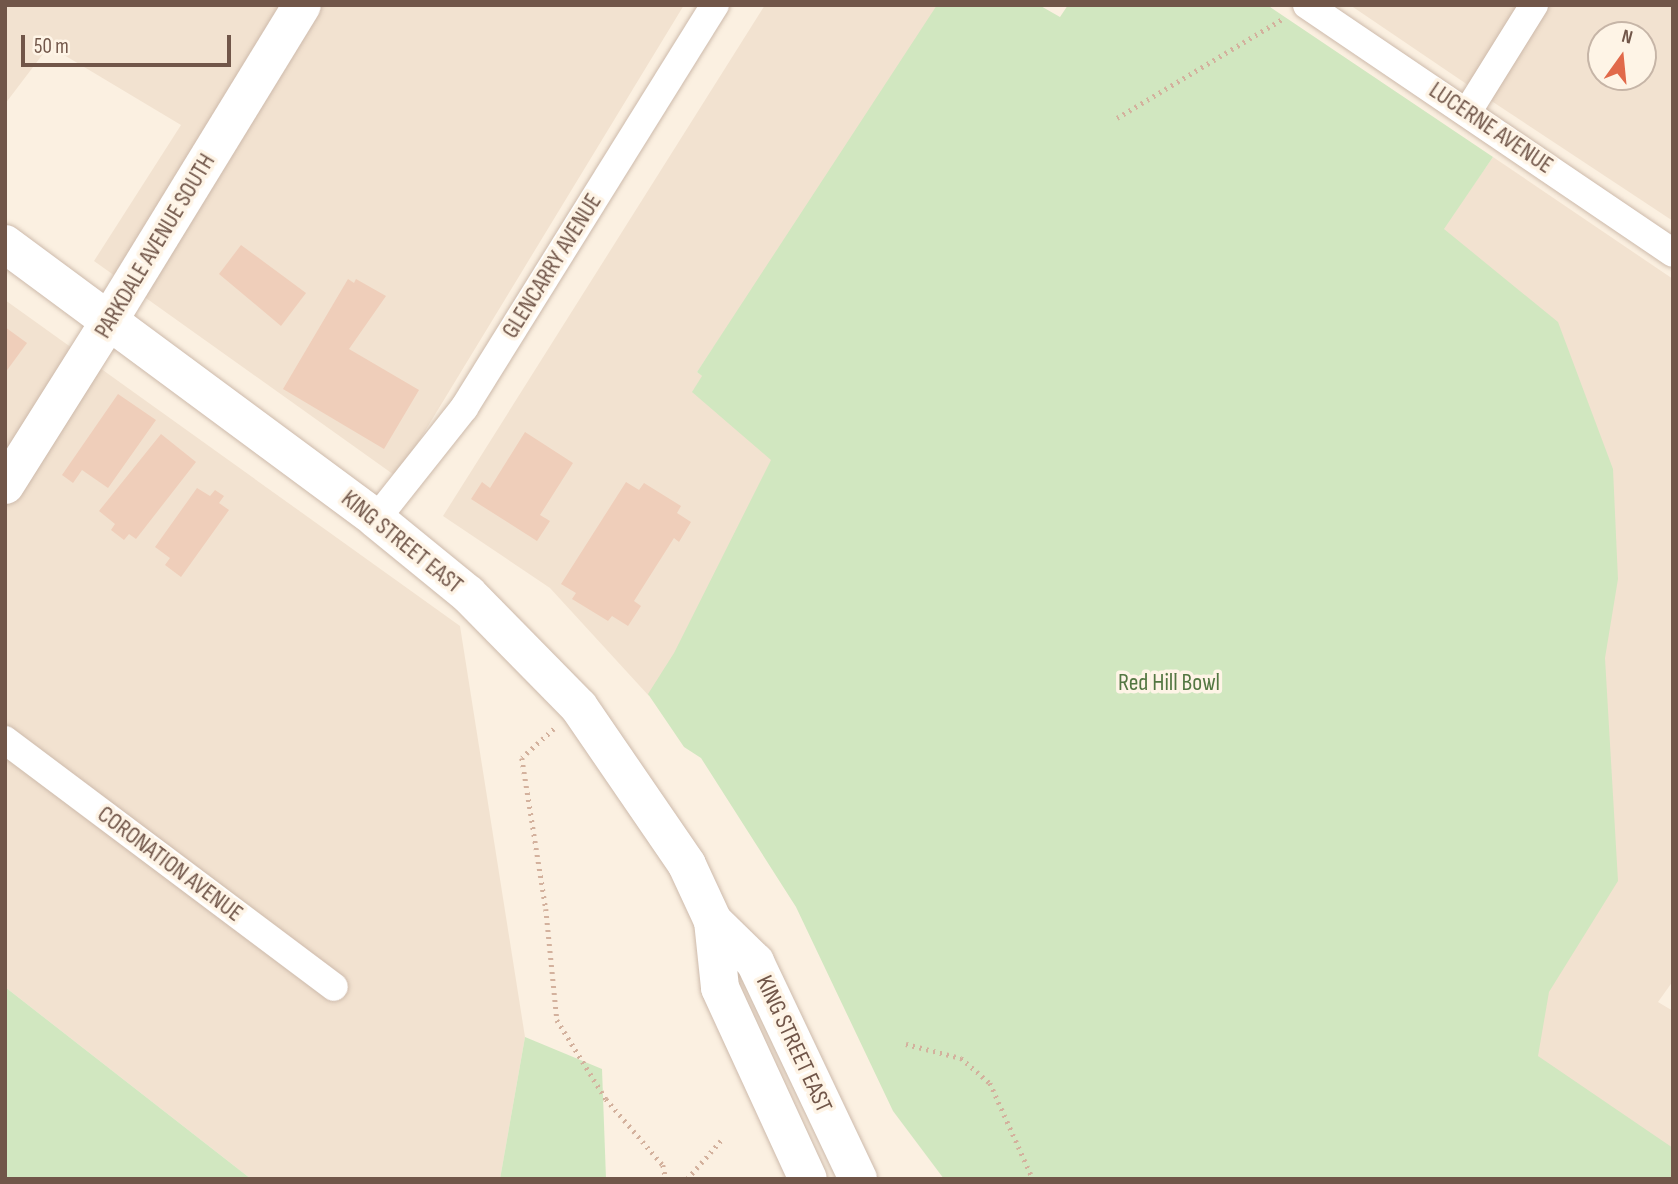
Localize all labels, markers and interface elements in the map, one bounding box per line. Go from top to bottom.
scale bar [24,21,234,65]
north arrow [1587,21,1657,91]
text: N [1619,25,1635,50]
text: 50 m [34,34,69,59]
street label: LUCERNE AVENUE [1424,76,1558,180]
street label: PARKDALE AVENUE SOUTH [89,149,221,343]
street label: GLENCARRY AVENUE [496,188,608,344]
street label: KING STREET EAST [336,484,468,600]
park label: Red Hill Bowl [1118,669,1220,697]
street label: CORONATION AVENUE [92,800,248,928]
street label: KING STREET EAST [750,971,838,1117]

